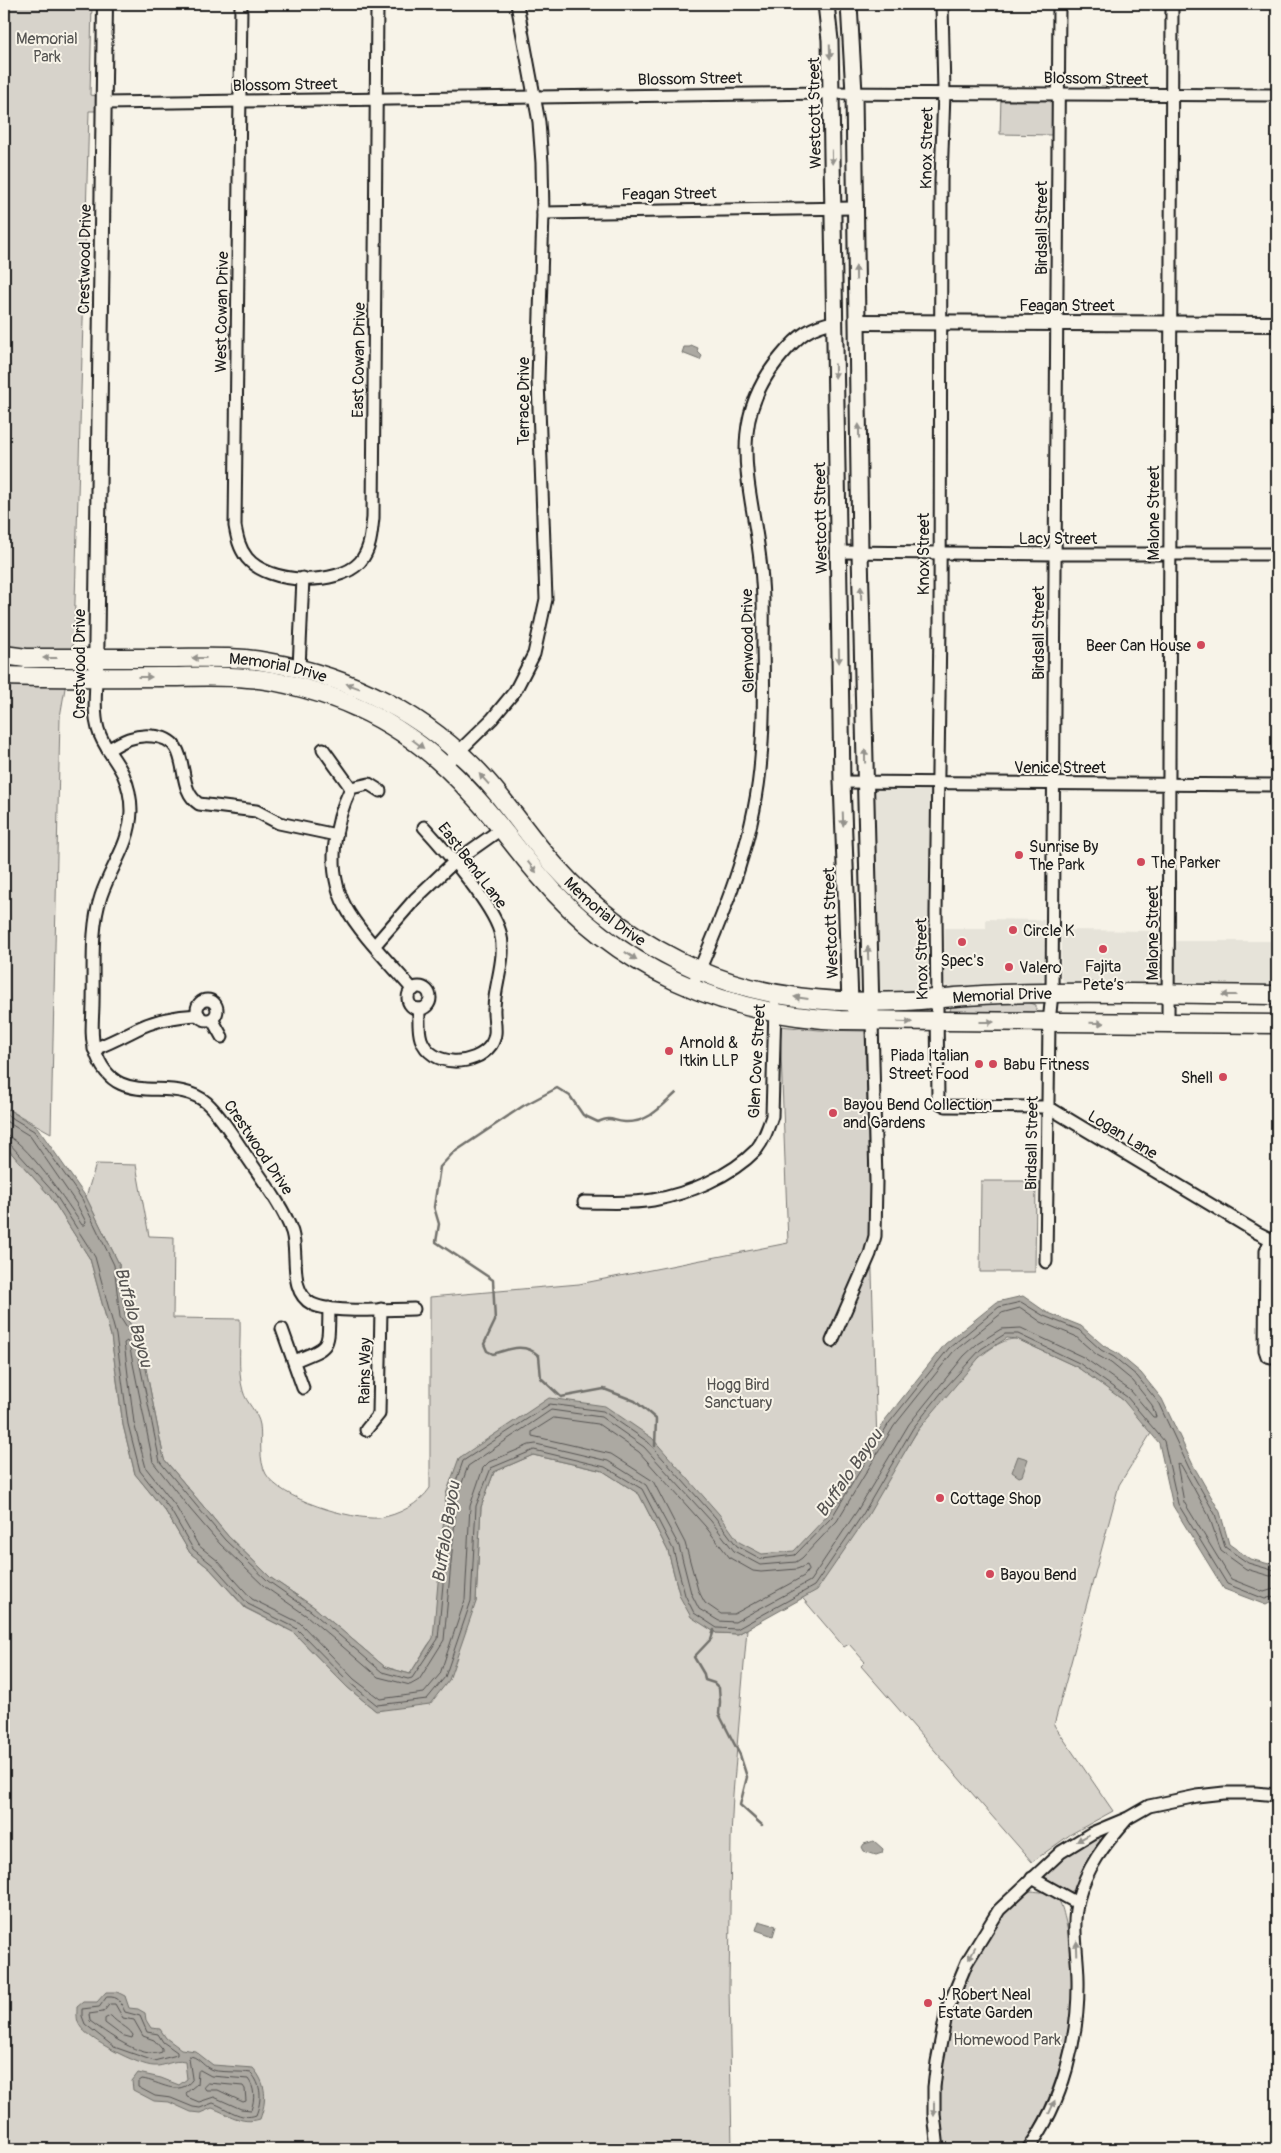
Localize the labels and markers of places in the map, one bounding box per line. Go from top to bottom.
place label: Beer Can House [1086,636,1191,656]
marker: Beer Can House [1195,639,1207,651]
place label: Sunrise By The Park [1029,837,1099,875]
marker: Sunrise By The Park [1013,849,1025,861]
place label: The Parker [1151,853,1221,873]
marker: The Parker [1135,856,1147,868]
place label: Circle K [1023,921,1075,941]
marker: Circle K [1007,924,1019,936]
marker: Spec's [956,936,968,948]
marker: Fajita Pete’s [1097,943,1109,955]
place label: Spec's [940,951,984,971]
place label: Fajita Pete’s [1082,957,1124,995]
place label: Valero [1019,958,1062,978]
marker: Valero [1003,961,1015,973]
place label: Arnold & Itkin LLP [679,1033,739,1071]
marker: Arnold & Itkin LLP [663,1045,675,1057]
place label: Piada Italian Street Food [888,1046,969,1084]
place label: Babu Fitness [1003,1055,1089,1075]
marker: Piada Italian Street Food [973,1058,985,1070]
marker: Babu Fitness [987,1058,999,1070]
place label: Shell [1181,1068,1213,1088]
marker: Shell [1217,1071,1229,1083]
place label: Bayou Bend Collection and Gardens [843,1095,992,1133]
marker: Bayou Bend Collection and Gardens [827,1107,839,1119]
place label: Cottage Shop [950,1489,1041,1509]
marker: Cottage Shop [934,1492,946,1504]
place label: Bayou Bend [1000,1565,1077,1585]
marker: Bayou Bend [984,1568,996,1580]
place label: J. Robert Neal Estate Garden [938,1985,1033,2023]
marker: J. Robert Neal Estate Garden [922,1997,934,2009]

